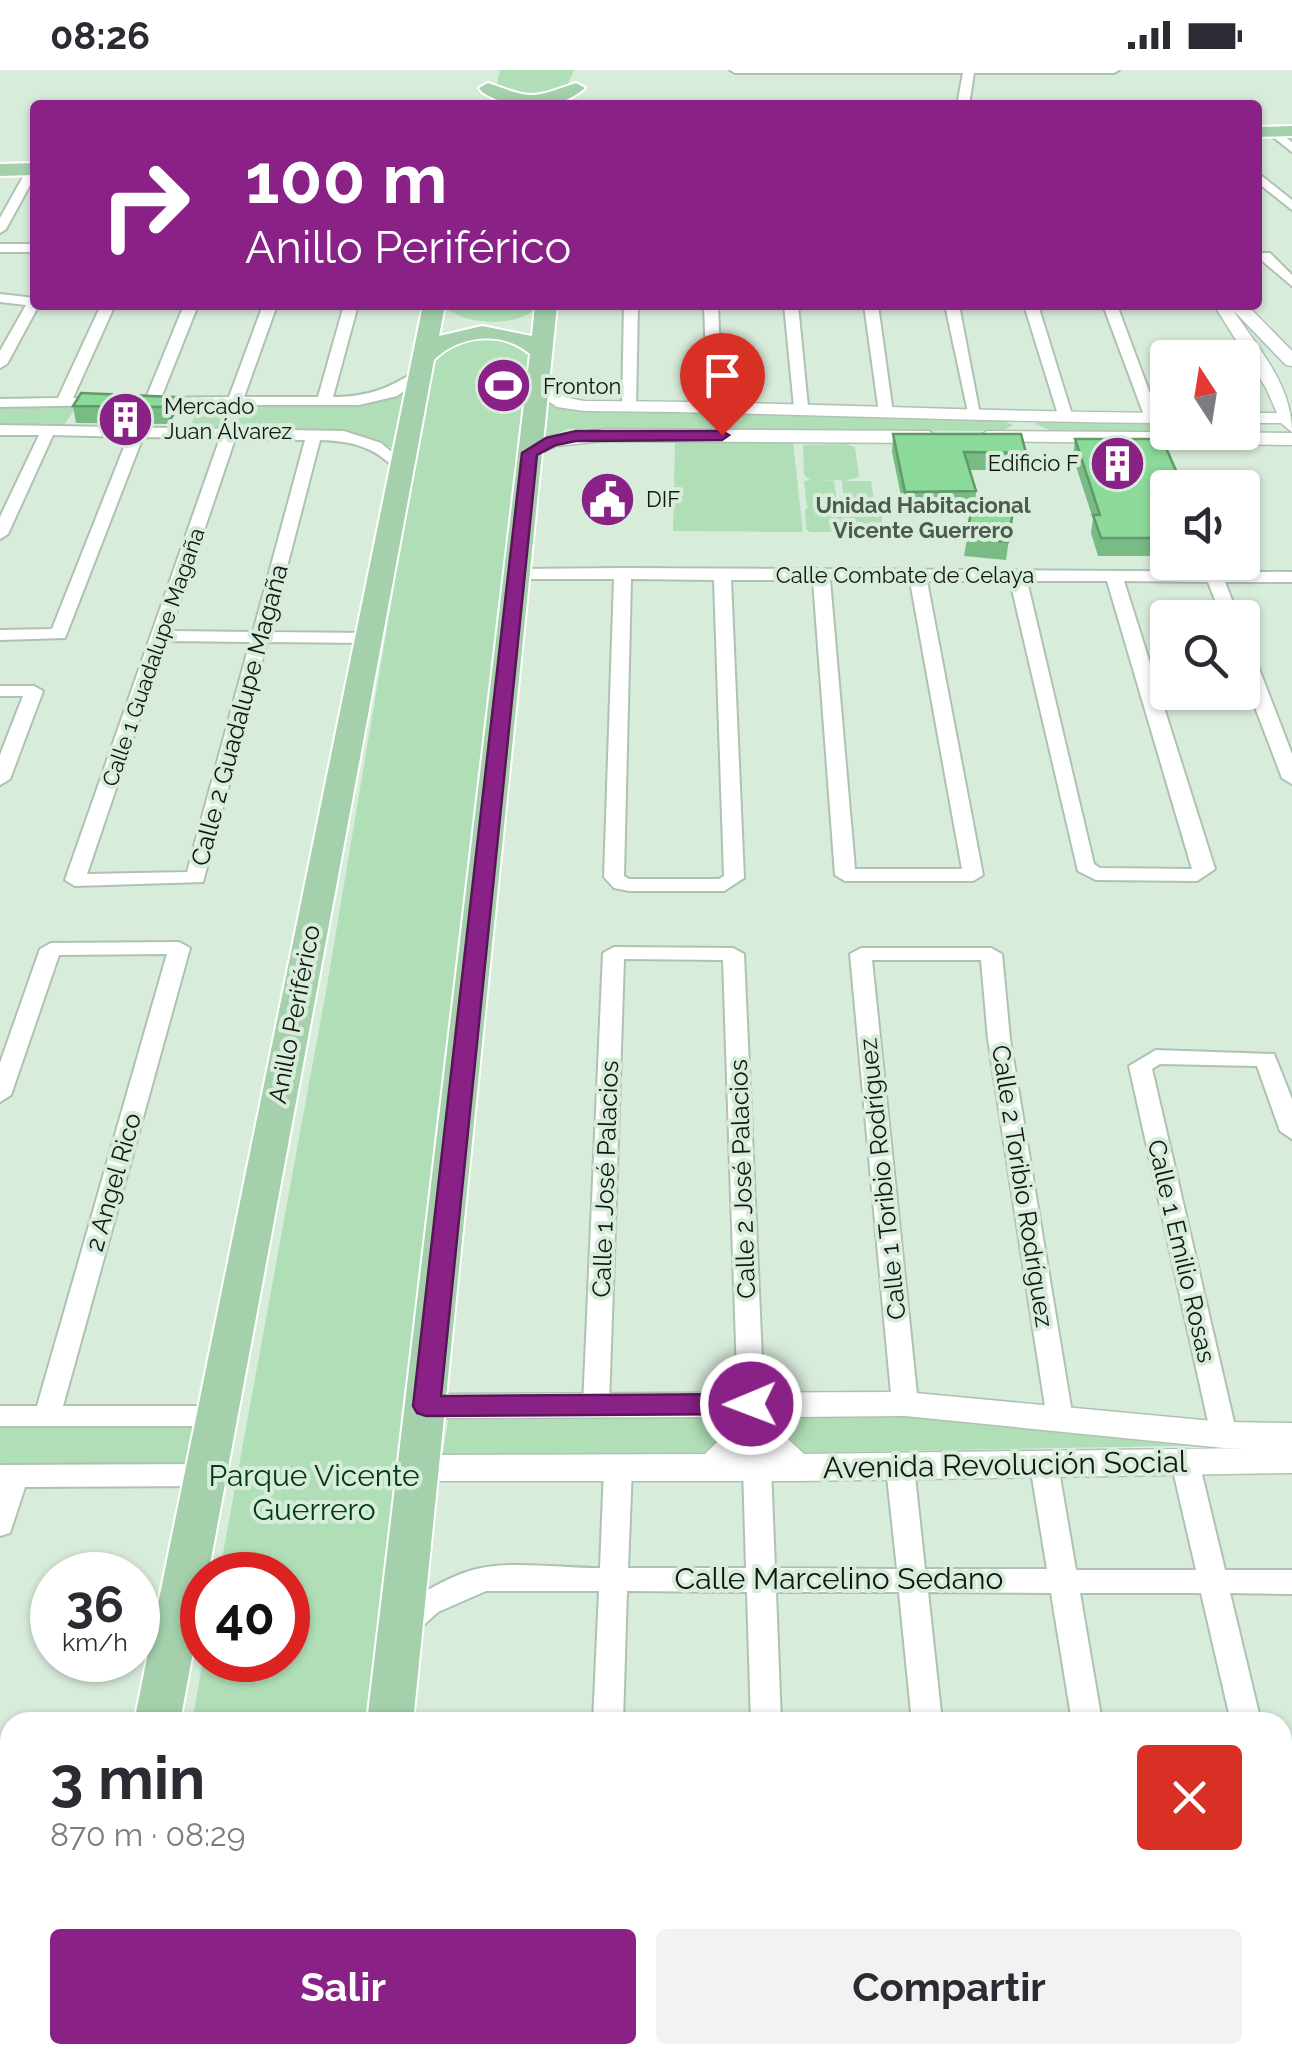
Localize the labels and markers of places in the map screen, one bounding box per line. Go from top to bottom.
pin [680,333,765,436]
sports icon: Fronton [474,356,534,416]
place label: Fronton [543,373,621,399]
building icon: Mercado Juan Álvarez [95,389,155,449]
place label: Mercado Juan Álvarez [164,393,292,444]
building icon: Edificio F [1088,433,1148,493]
place label: Edificio F [988,450,1079,476]
public building icon: DIF [577,469,637,529]
place label: DIF [646,486,680,512]

